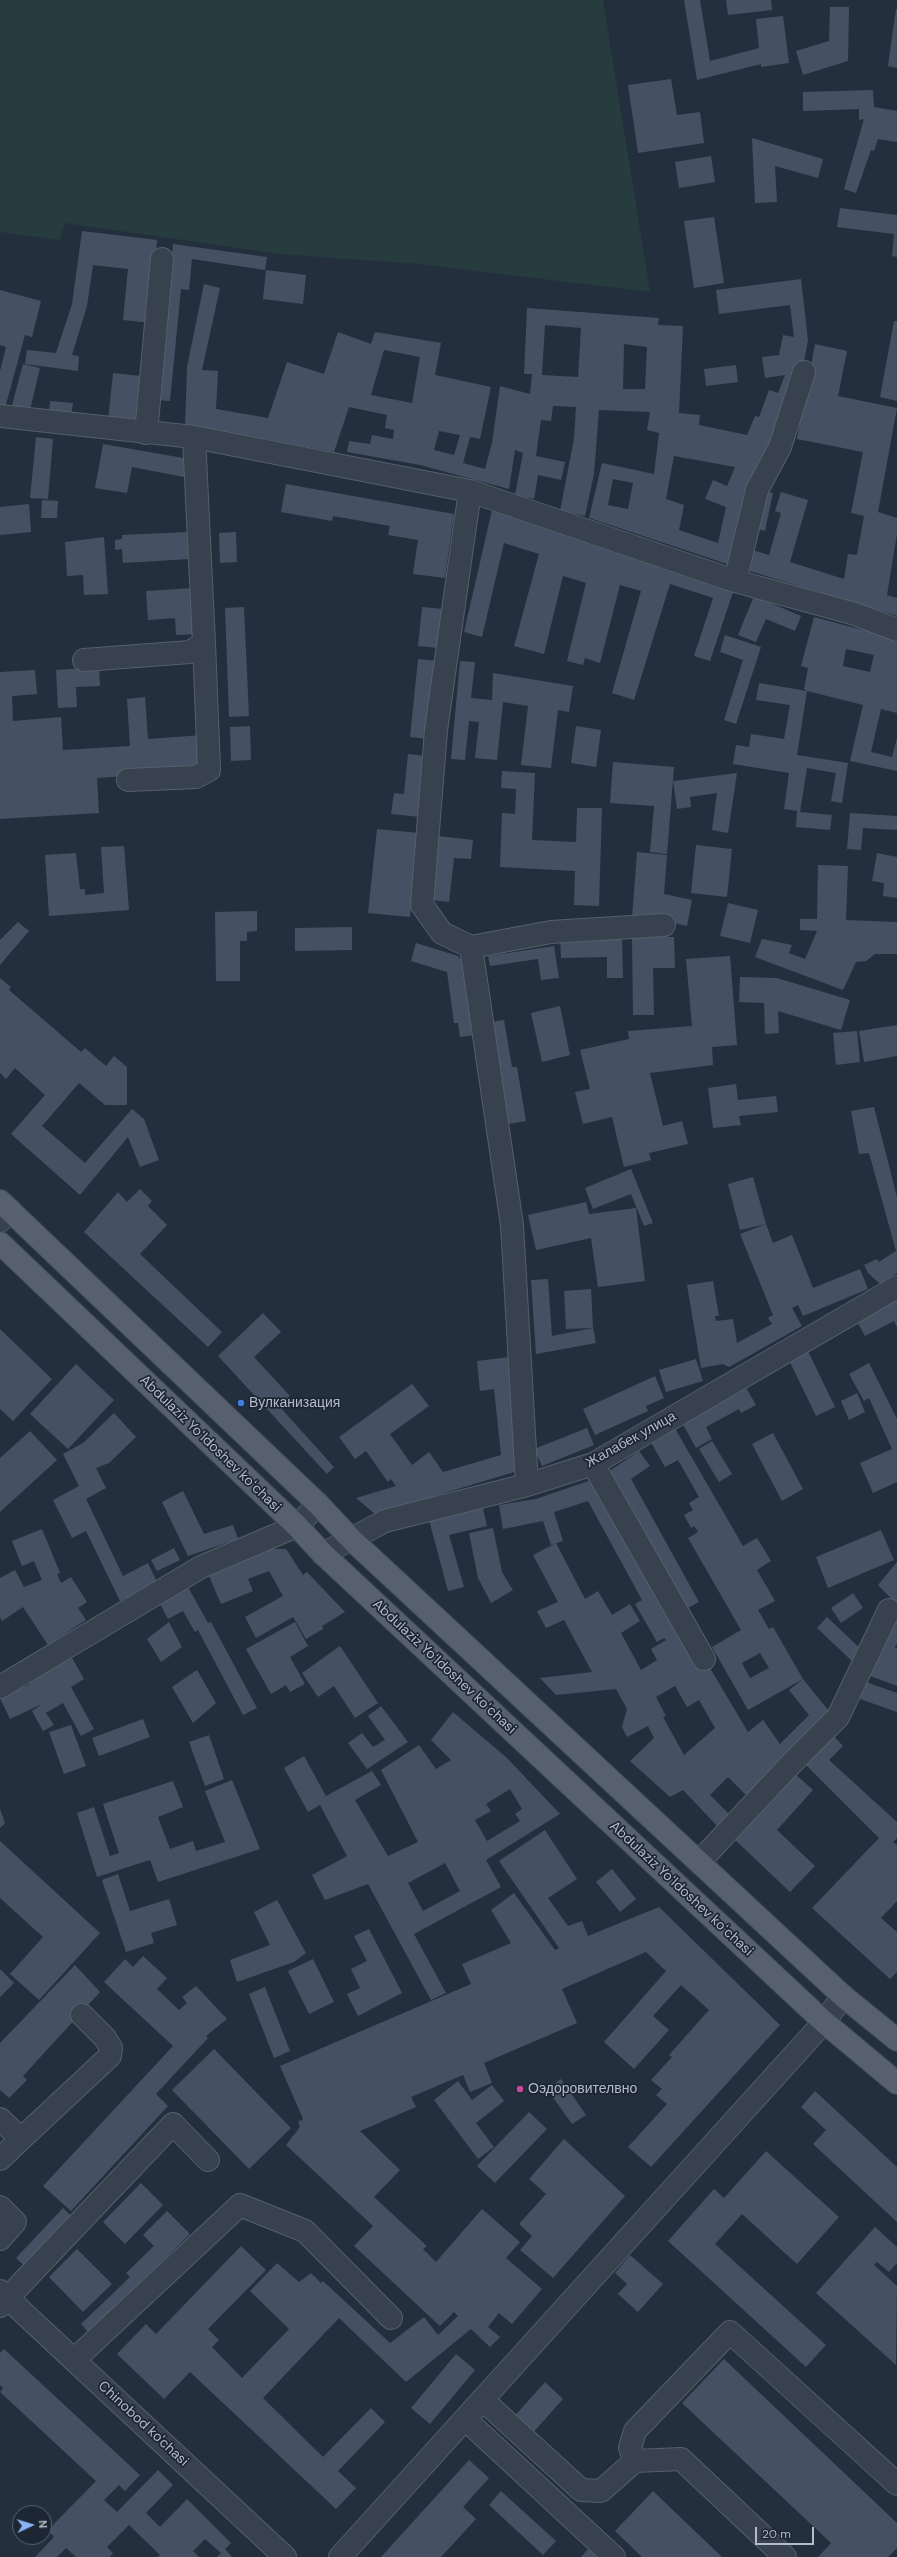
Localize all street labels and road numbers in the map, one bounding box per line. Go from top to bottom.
street label: Abdulaziz Yoʻldoshev koʻchasi [136,1372,284,1516]
street label: Жалабек улица [583,1408,679,1472]
street label: Abdulaziz Yoʻldoshev koʻchasi [369,1596,519,1738]
street label: Abdulaziz Yoʻldoshev koʻchasi [606,1818,756,1960]
street label: Chinobod ko'chasi [94,2378,192,2470]

